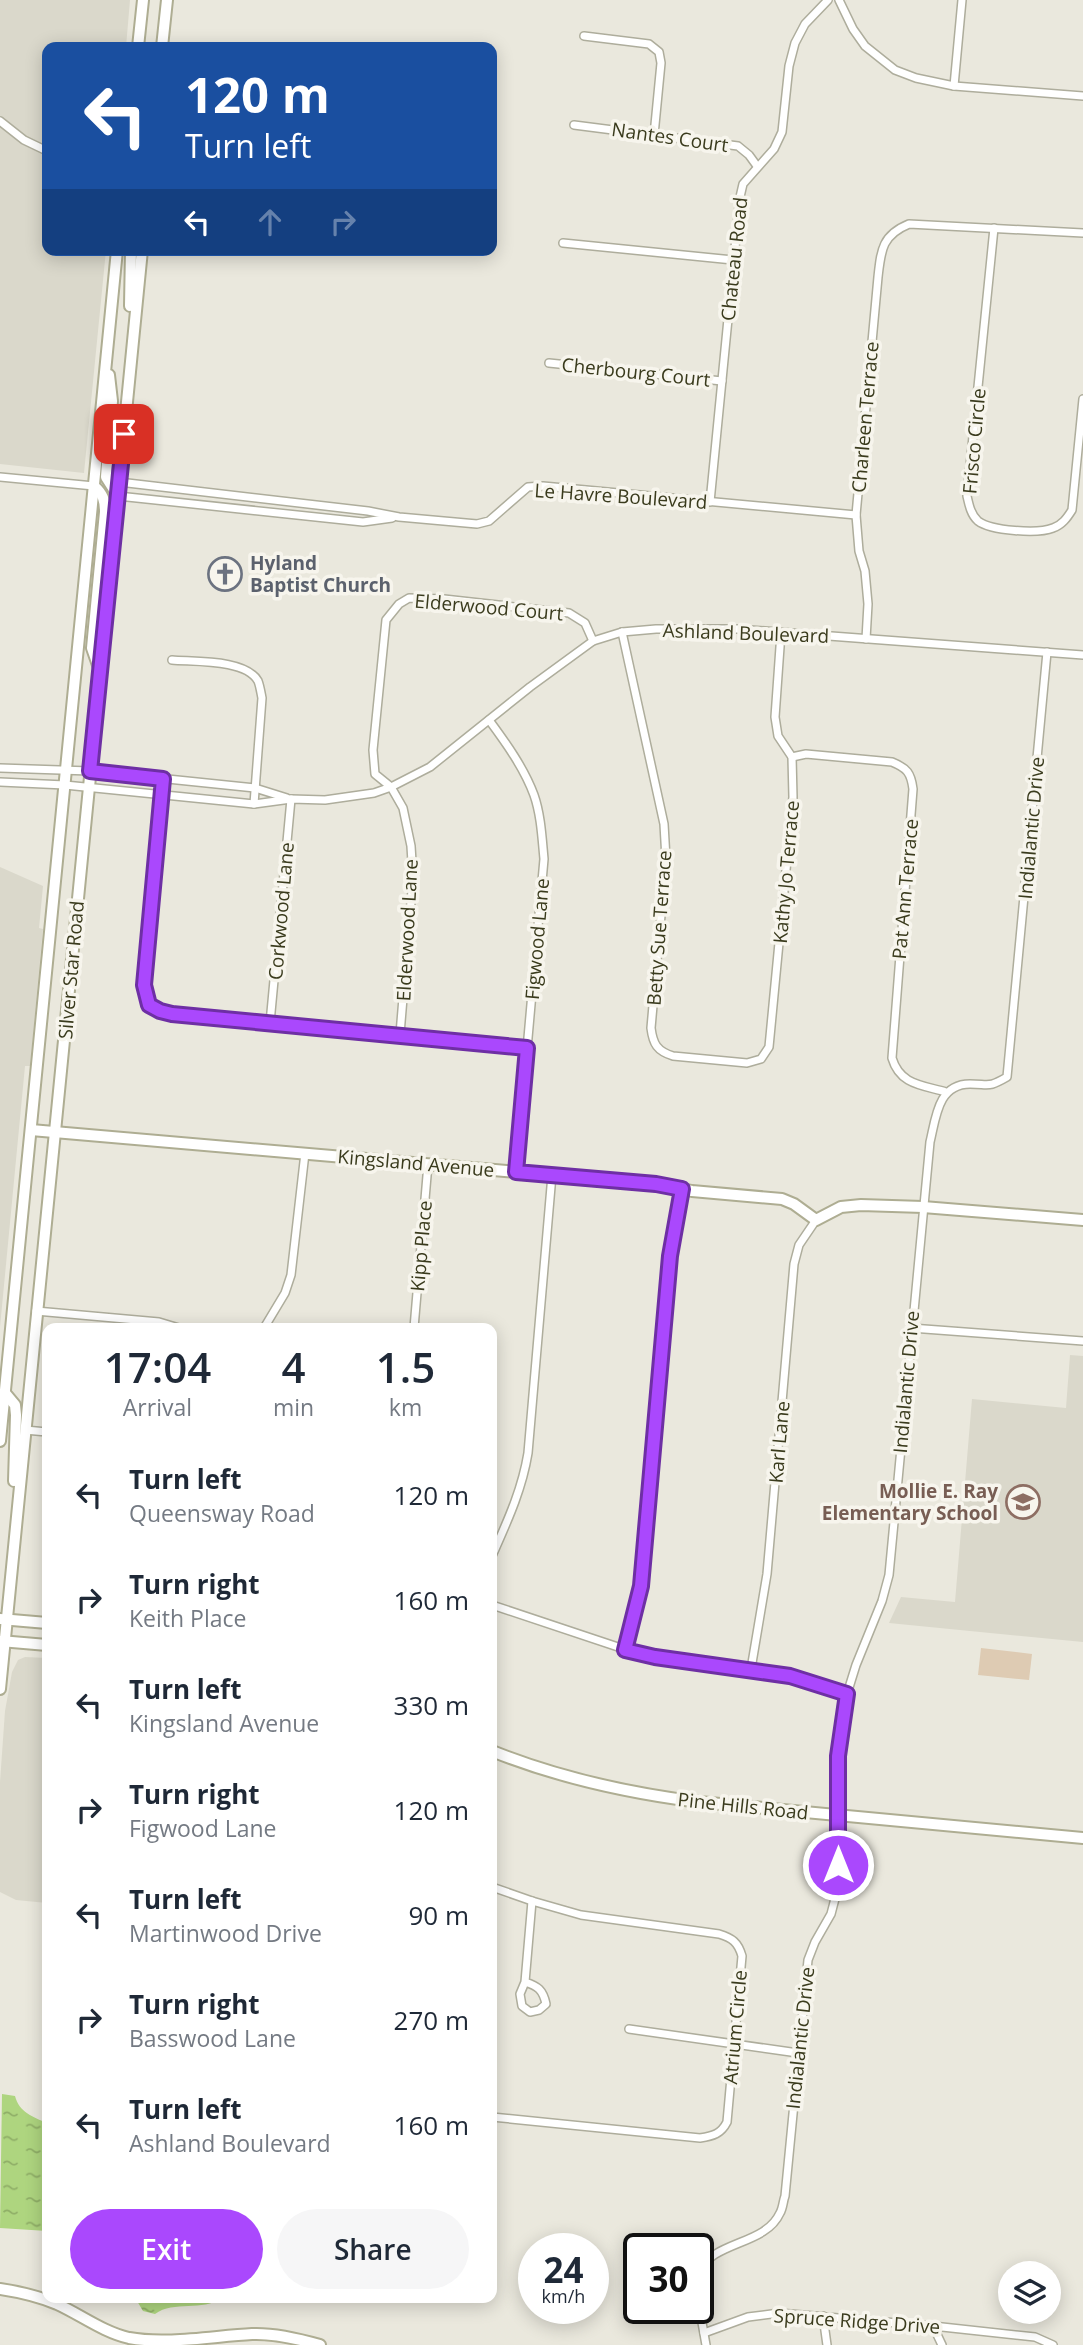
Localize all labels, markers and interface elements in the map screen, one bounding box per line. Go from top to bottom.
text: 120 m [185,61,330,127]
icon: left [70,70,161,161]
street label: Nantes Court [610,116,730,158]
text: Turn left [185,124,311,167]
street label: Chateau Road [715,196,753,322]
icon: left [178,203,216,241]
icon: ahead [251,203,289,241]
icon: right [324,203,362,241]
street label: Charleen Terrace [845,340,885,494]
street label: Cherbourg Court [560,351,712,393]
street label: Frisco Circle [956,387,992,495]
pin [94,404,154,464]
icon: arrive [105,415,143,453]
street label: Le Havre Boulevard [534,477,708,515]
place label: Hyland Baptist Church [250,550,391,598]
church icon: Hyland Baptist Church [206,555,244,593]
street label: Elderwood Court [414,588,565,626]
street label: Ashland Boulevard [662,617,830,649]
street label: Indialantic Drive [1012,756,1050,900]
street label: Kathy Jo Terrace [767,799,805,945]
street label: Pat Ann Terrace [886,818,924,960]
street label: Corkwood Lane [262,841,300,981]
street label: Betty Sue Terrace [641,849,677,1007]
street label: Elderwood Lane [390,858,424,1002]
street label: Figwood Lane [519,877,555,1001]
street label: Silver Star Road [52,900,90,1040]
street label: Kingsland Avenue [337,1143,495,1183]
street label: Kipp Place [404,1199,438,1293]
street label: Indialantic Drive [887,1310,925,1454]
text: 17:04 [104,1338,211,1395]
text: 4 [281,1338,306,1395]
text: 1.5 [376,1338,435,1395]
text: Arrival [123,1391,192,1423]
text: min [273,1391,314,1423]
text: km [389,1391,422,1423]
street label: Karl Lane [762,1400,796,1484]
text: Turn left [129,1461,241,1497]
icon: left [70,1476,108,1514]
text: 120 m [394,1477,469,1513]
place label: Mollie E. Ray Elementary School [822,1478,998,1526]
school or university icon: Mollie E. Ray Elementary School [1004,1483,1042,1521]
text: Queensway Road [129,1497,315,1529]
text: Turn right [129,1566,260,1602]
icon: right [70,1581,108,1619]
text: 160 m [394,1582,469,1618]
text: Keith Place [129,1602,246,1634]
text: Turn left [129,1671,241,1707]
icon: left [70,1686,108,1724]
text: 330 m [394,1687,469,1723]
text: Kingsland Avenue [129,1707,319,1739]
text: Turn right [129,1776,260,1812]
street label: Pine Hills Road [676,1786,810,1826]
icon: right [70,1791,108,1829]
text: 120 m [394,1792,469,1828]
text: Figwood Lane [129,1812,277,1844]
position arrow [801,1828,875,1902]
text: Turn left [129,1881,241,1917]
icon: left [70,1896,108,1934]
text: 90 m [408,1897,469,1933]
text: Martinwood Drive [129,1917,322,1949]
street label: Indialantic Drive [780,1966,820,2110]
street label: Atrium Circle [717,1969,753,2085]
text: Turn right [129,1986,260,2022]
icon: right [70,2001,108,2039]
text: 270 m [394,2002,469,2038]
text: Basswood Lane [129,2022,296,2054]
text: Turn left [129,2091,241,2127]
icon: left [70,2106,108,2144]
text: 160 m [394,2107,469,2143]
text: Ashland Boulevard [129,2127,331,2159]
button: Exit [70,2209,263,2289]
button: Share [277,2209,469,2289]
speed limit sign: 30 [623,2233,714,2324]
text: 24 [543,2246,584,2293]
map controls [998,2261,1061,2324]
button: layers [998,2261,1061,2324]
text: km/h [542,2284,585,2308]
street label: Spruce Ridge Drive [773,2302,941,2340]

